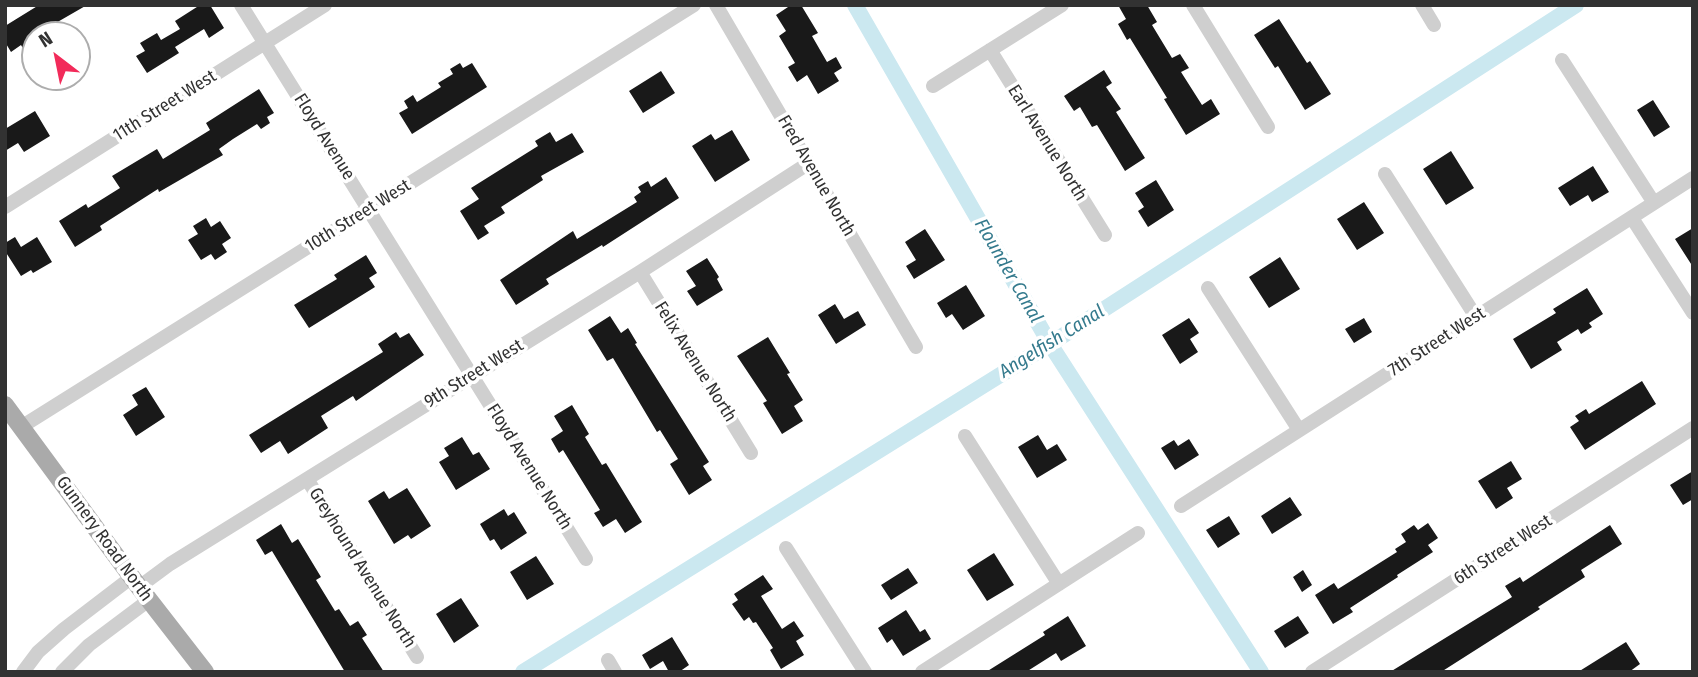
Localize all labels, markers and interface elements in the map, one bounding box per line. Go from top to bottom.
north arrow [21,21,91,91]
text: N [35,27,57,52]
street label: 11th Street West [109,66,221,146]
street label: Earl Avenue North [1003,81,1091,205]
street label: Floyd Avenue [289,90,359,184]
street label: Fred Avenue North [773,112,859,240]
street label: 10th Street West [301,175,415,257]
water label: Flounder Canal [969,215,1047,327]
street label: Felix Avenue North [649,298,741,426]
water label: Angelfish Canal [995,301,1109,383]
street label: 7th Street West [1385,303,1489,381]
street label: 9th Street West [421,335,527,413]
street label: Floyd Avenue North [482,400,576,534]
street label: Gunnery Road North [51,472,157,606]
street label: Greyhound Avenue North [304,484,420,652]
street label: 6th Street West [1450,510,1556,590]

